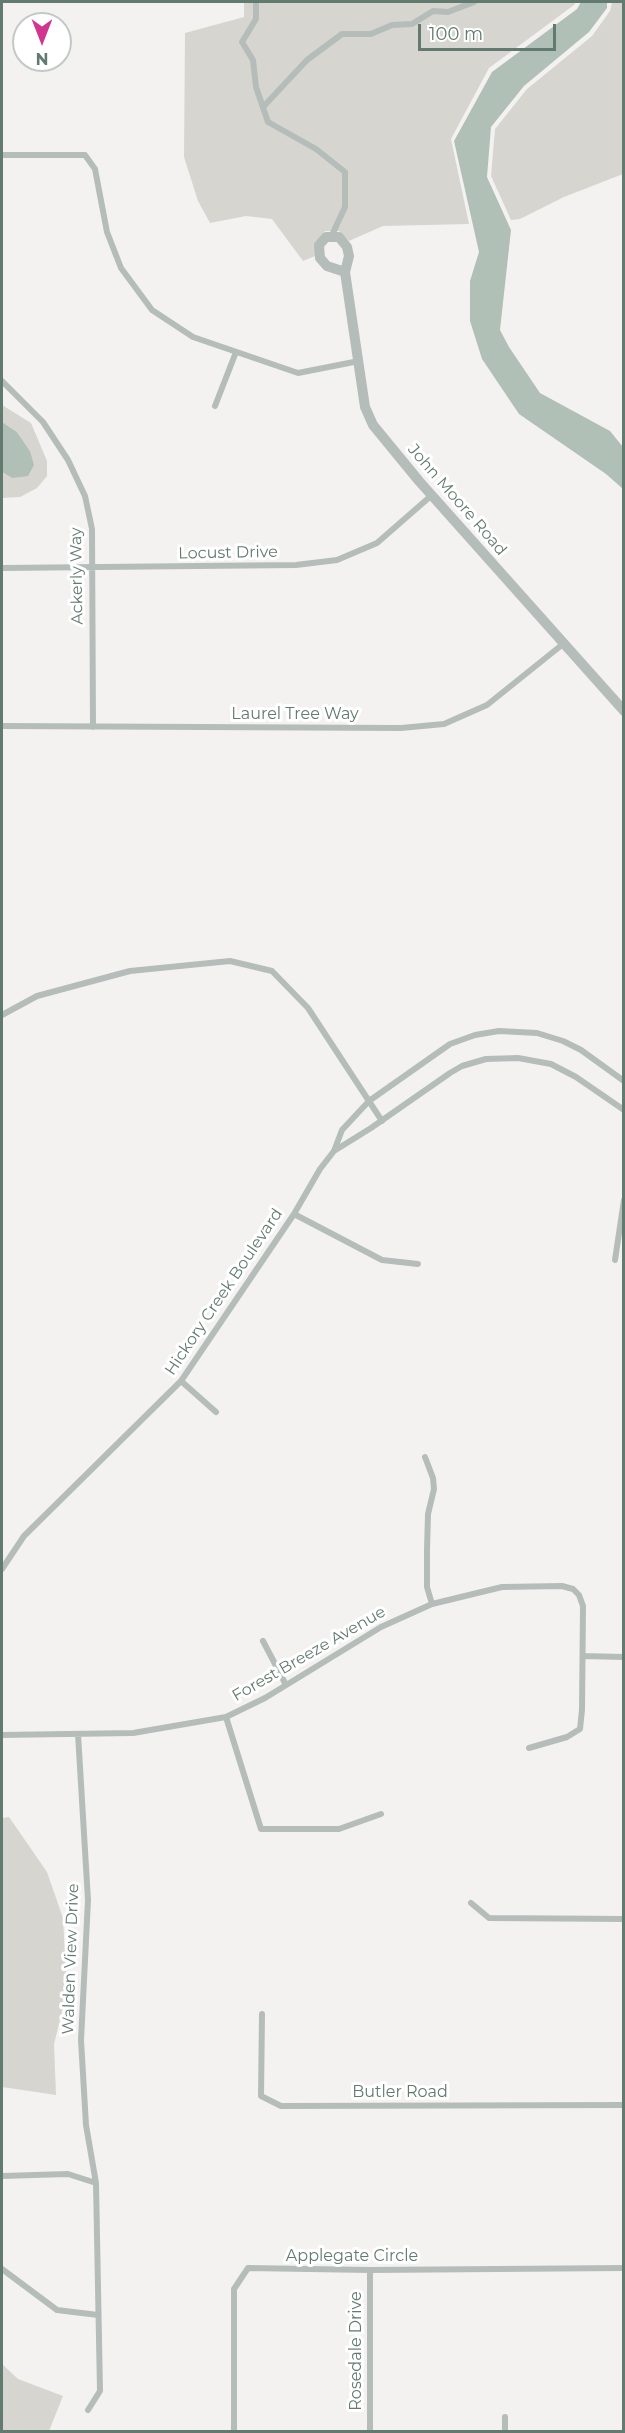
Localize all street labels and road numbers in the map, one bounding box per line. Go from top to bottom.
street label: John Moore Road [403,440,511,560]
street label: Ackerly Way [67,527,87,625]
street label: Locust Drive [178,543,278,563]
street label: Laurel Tree Way [231,704,359,724]
street label: Hickory Creek Boulevard [161,1205,287,1379]
street label: Forest Breeze Avenue [229,1602,389,1706]
street label: Walden View Drive [59,1883,83,2035]
street label: Butler Road [352,2082,448,2102]
street label: Applegate Circle [286,2246,418,2266]
street label: Rosedale Drive [346,2291,366,2411]

